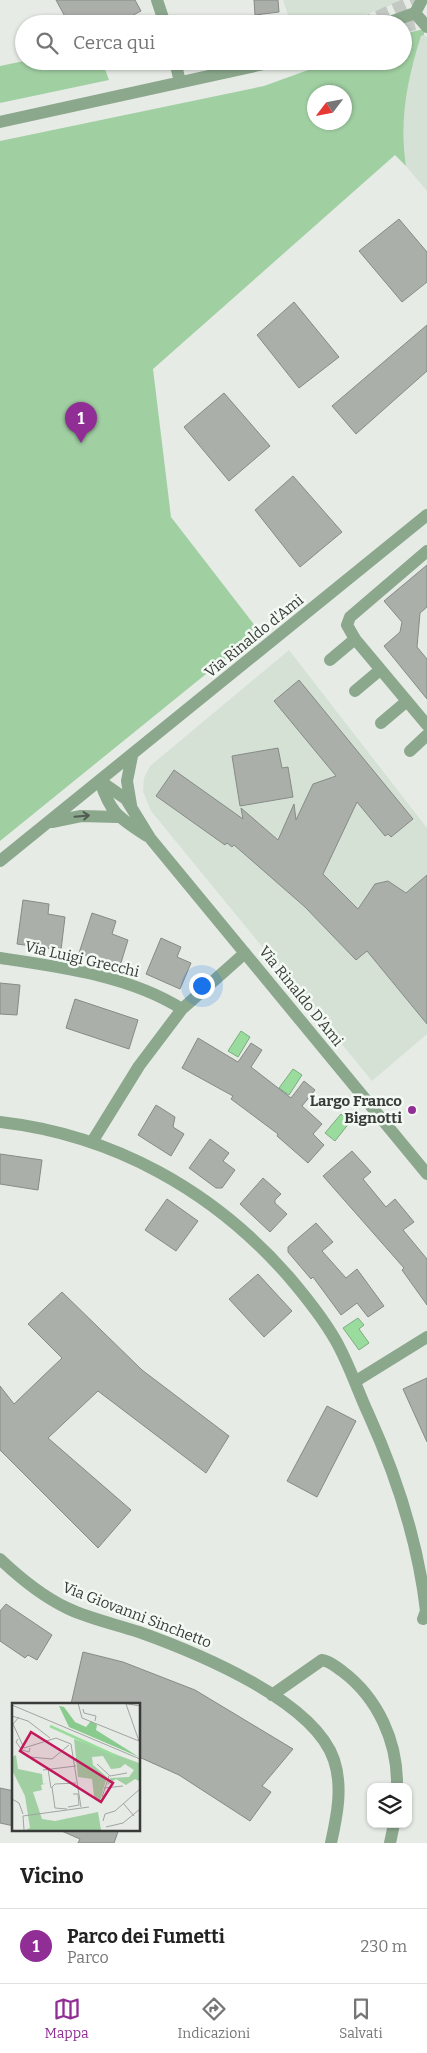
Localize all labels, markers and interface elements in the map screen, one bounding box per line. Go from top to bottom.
search box [15,15,412,70]
icon: search [33,29,61,57]
text: Cerca qui [73,31,155,54]
north arrow [307,85,352,130]
pin: 1 [65,402,97,443]
street label: Via Rinaldo d'Ami [201,590,307,681]
one-way arrow [74,811,90,821]
street label: Via Luigi Grecchi [23,937,141,981]
street label: Via Rinaldo D'Ami [255,942,347,1050]
your location [189,973,215,999]
place label: Largo Franco Bignotti [310,1092,402,1127]
marker: Largo Franco Bignotti [406,1104,418,1116]
street label: Via Giovanni Sinchetto [60,1578,214,1652]
inset map [12,1703,140,1830]
map controls [367,1783,412,1828]
button: layers [367,1783,412,1828]
text: Vicino [20,1863,84,1889]
text: Parco dei Fumetti [67,1925,225,1948]
text: 1 [33,1937,39,1956]
text: 230 m [360,1937,407,1956]
text: Parco [67,1948,109,1967]
tab: Mappa [44,1995,89,2042]
tab: Indicazioni [177,1995,250,2042]
tab: Salvati [339,1995,383,2042]

